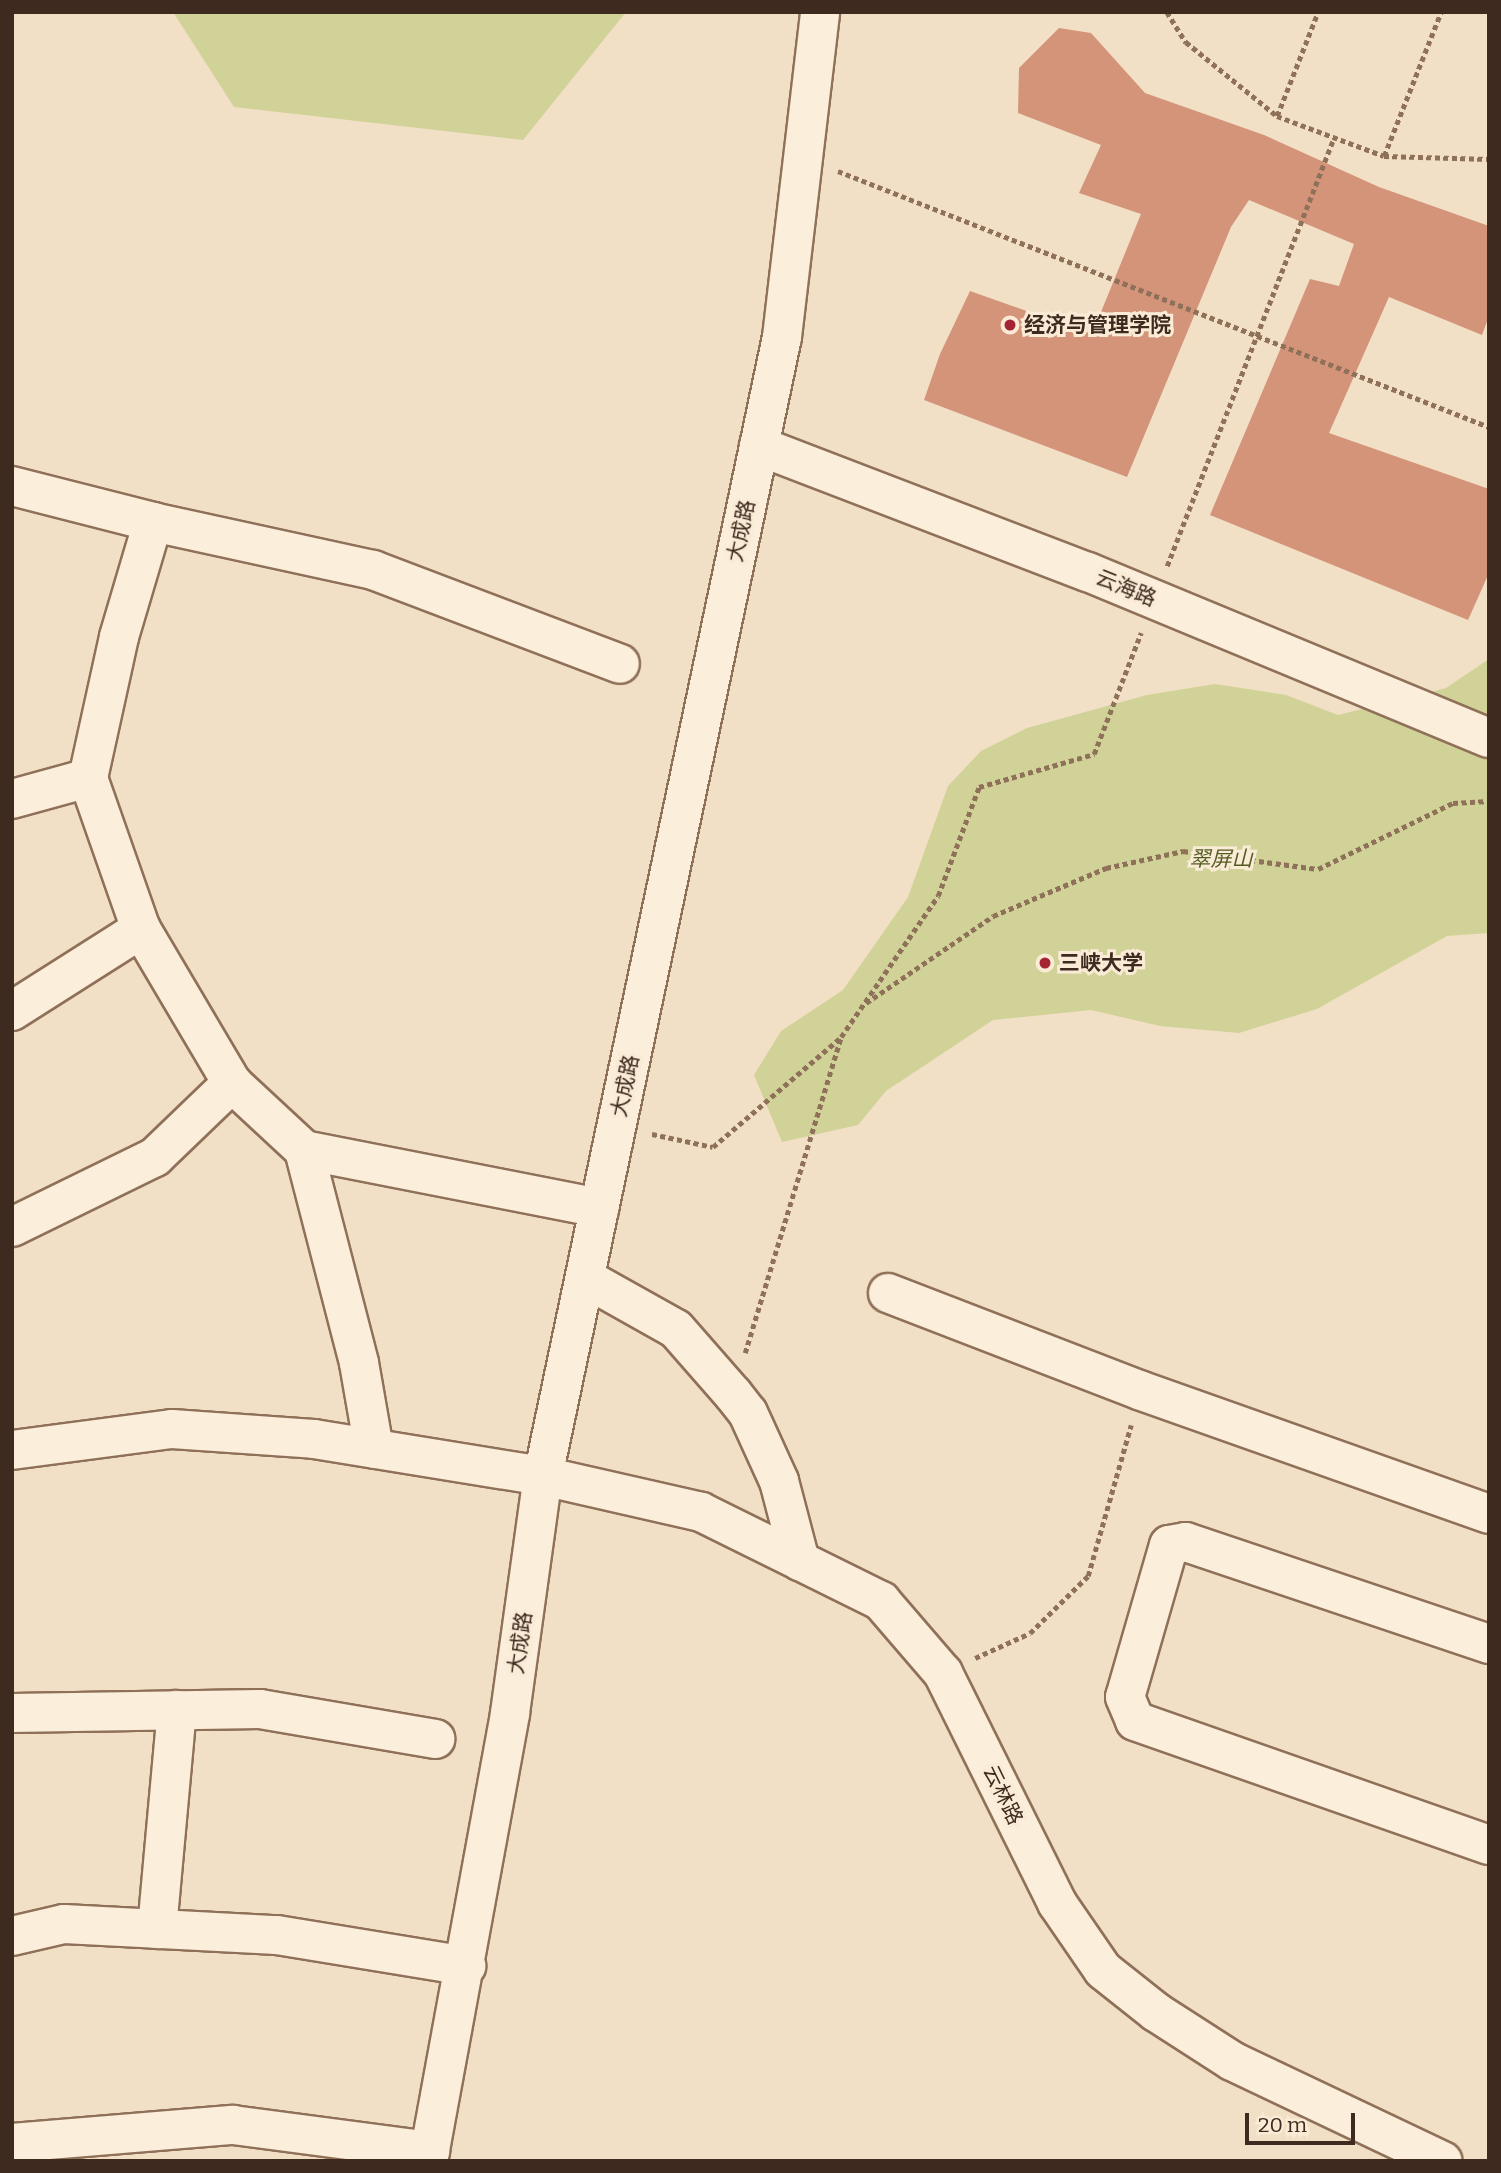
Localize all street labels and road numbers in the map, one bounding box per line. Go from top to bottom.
street label: 大成路 [722,498,760,564]
street label: 云海路 [1092,565,1160,611]
street label: 大成路 [606,1053,644,1119]
street label: 大成路 [503,1610,537,1676]
street label: 云林路 [978,1761,1028,1829]

